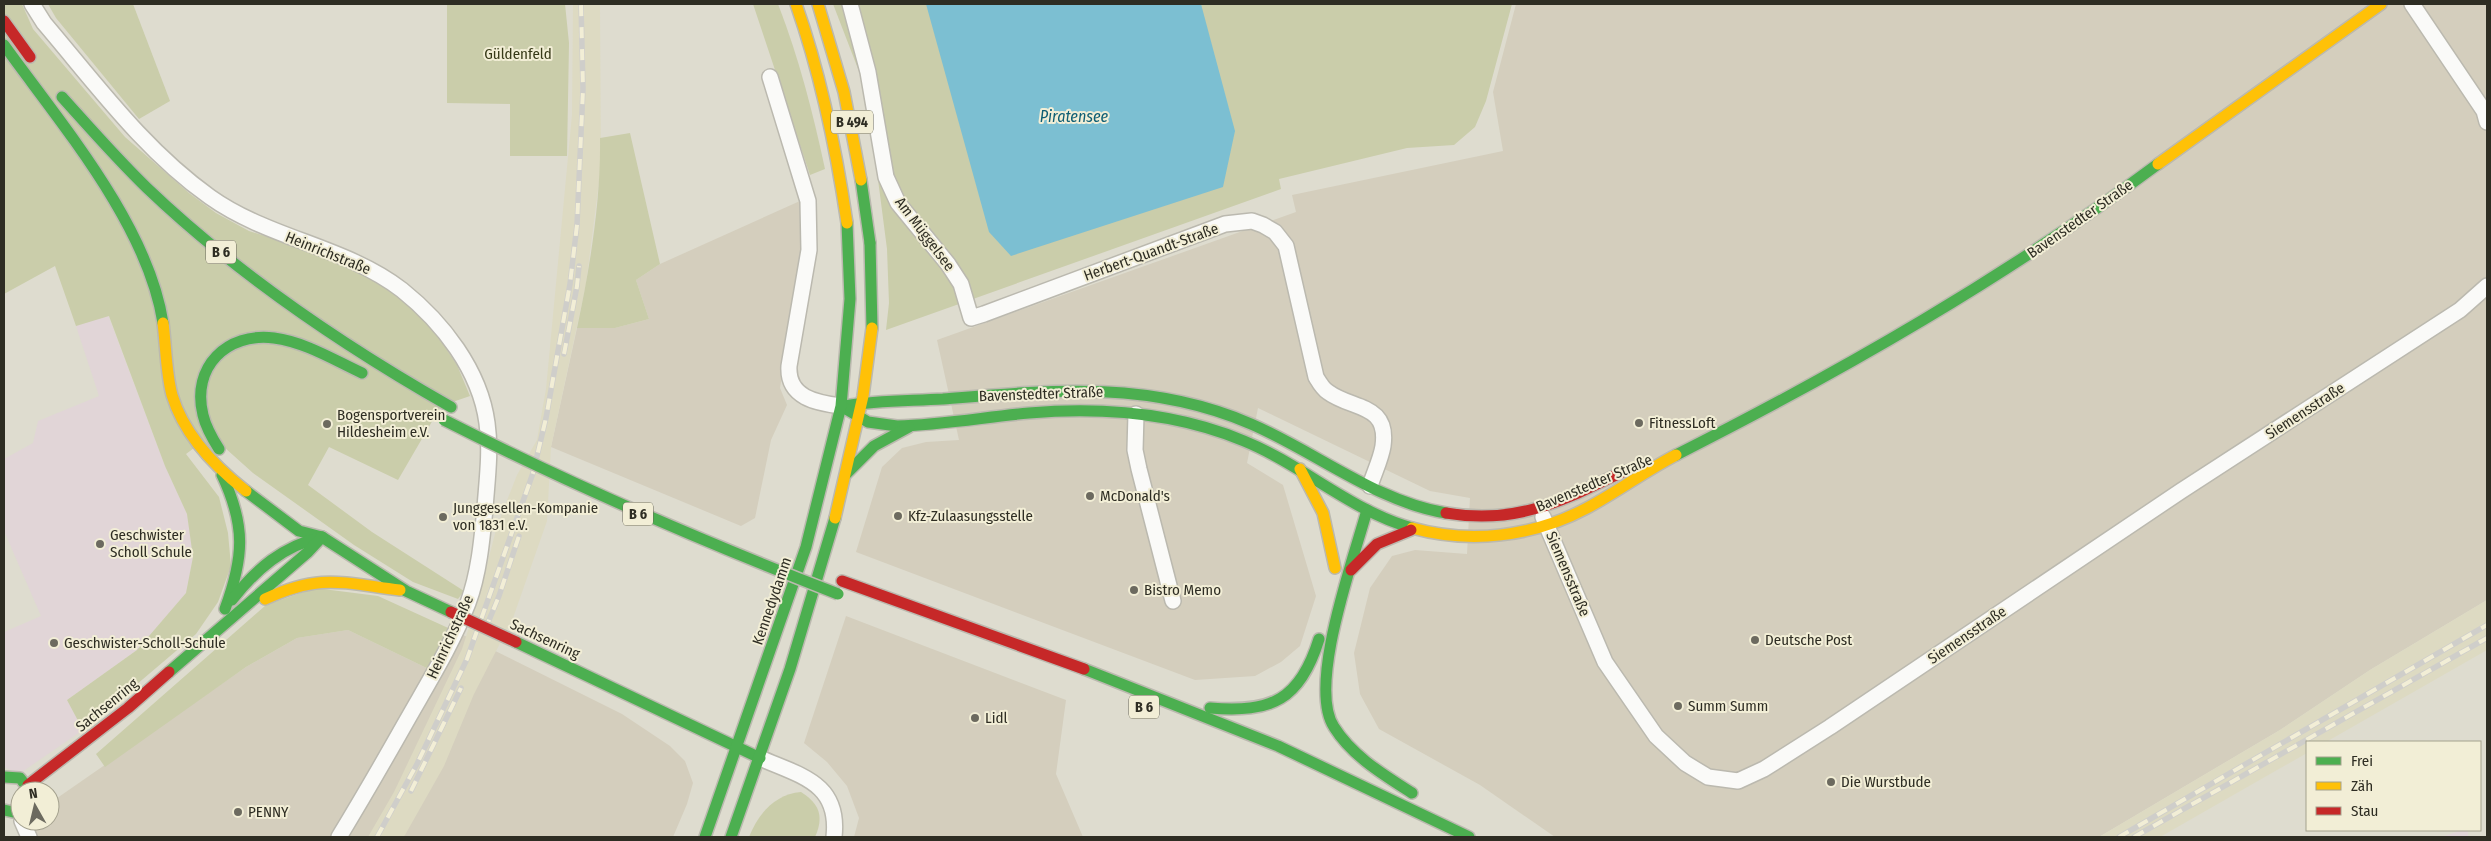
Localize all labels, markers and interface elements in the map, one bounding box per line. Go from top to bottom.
park label: Güldenfeld [484,45,552,63]
water label: Piratensee [1040,107,1109,126]
road number: B 494 [831,110,873,134]
street label: Bavenstedter Straße [2024,176,2136,262]
street label: Am Müggelsee [891,193,959,275]
street label: Herbert-Quandt-Straße [1081,219,1221,285]
street label: Heinrichstraße [283,228,373,278]
road number: B 6 [206,240,236,264]
street label: Siemensstraße [2262,379,2348,443]
street label: Bavenstedter Straße [978,383,1104,405]
place label: Bogensportverein Hildesheim e.V. [337,406,446,441]
place label: FitnessLoft [1649,414,1716,432]
marker: FitnessLoft [1633,417,1645,429]
marker: Bogensportverein Hildesheim e.V. [321,418,333,430]
street label: Bavenstedter Straße [1533,450,1655,516]
place label: McDonald's [1100,487,1170,505]
marker: McDonald's [1084,490,1096,502]
place label: Junggesellen-Kompanie von 1831 e.V. [453,499,598,534]
road number: B 6 [623,502,653,526]
place label: Kfz-Zulaasungsstelle [908,507,1033,525]
marker: Kfz-Zulaasungsstelle [892,510,904,522]
marker: Junggesellen-Kompanie von 1831 e.V. [437,511,449,523]
place label: Geschwister Scholl Schule [110,526,192,561]
street label: Siemensstraße [1542,529,1594,619]
marker: Geschwister Scholl Schule [94,538,106,550]
street label: Kennedydamm [749,555,795,647]
place label: Bistro Memo [1144,581,1221,599]
marker: Bistro Memo [1128,584,1140,596]
street label: Heinrichstraße [423,592,477,682]
street label: Siemensstraße [1924,602,2010,668]
street label: Sachsenring [507,615,583,663]
place label: Deutsche Post [1765,631,1852,649]
place label: Geschwister-Scholl-Schule [64,634,226,652]
marker: Deutsche Post [1749,634,1761,646]
marker: Geschwister-Scholl-Schule [48,637,60,649]
street label: Sachsenring [72,674,142,736]
road number: B 6 [1129,696,1159,719]
place label: Summ Summ [1688,697,1768,715]
marker: Summ Summ [1672,700,1684,712]
place label: Lidl [985,709,1007,727]
marker: Lidl [969,712,981,724]
legend [2306,741,2481,831]
text: Frei [2351,752,2373,770]
place label: Die Wurstbude [1841,773,1931,791]
marker: Die Wurstbude [1825,776,1837,788]
text: Zäh [2351,777,2373,795]
north arrow [10,781,60,831]
text: N [28,785,39,803]
text: Stau [2351,802,2378,820]
place label: PENNY [248,803,289,821]
marker: PENNY [232,806,244,818]

